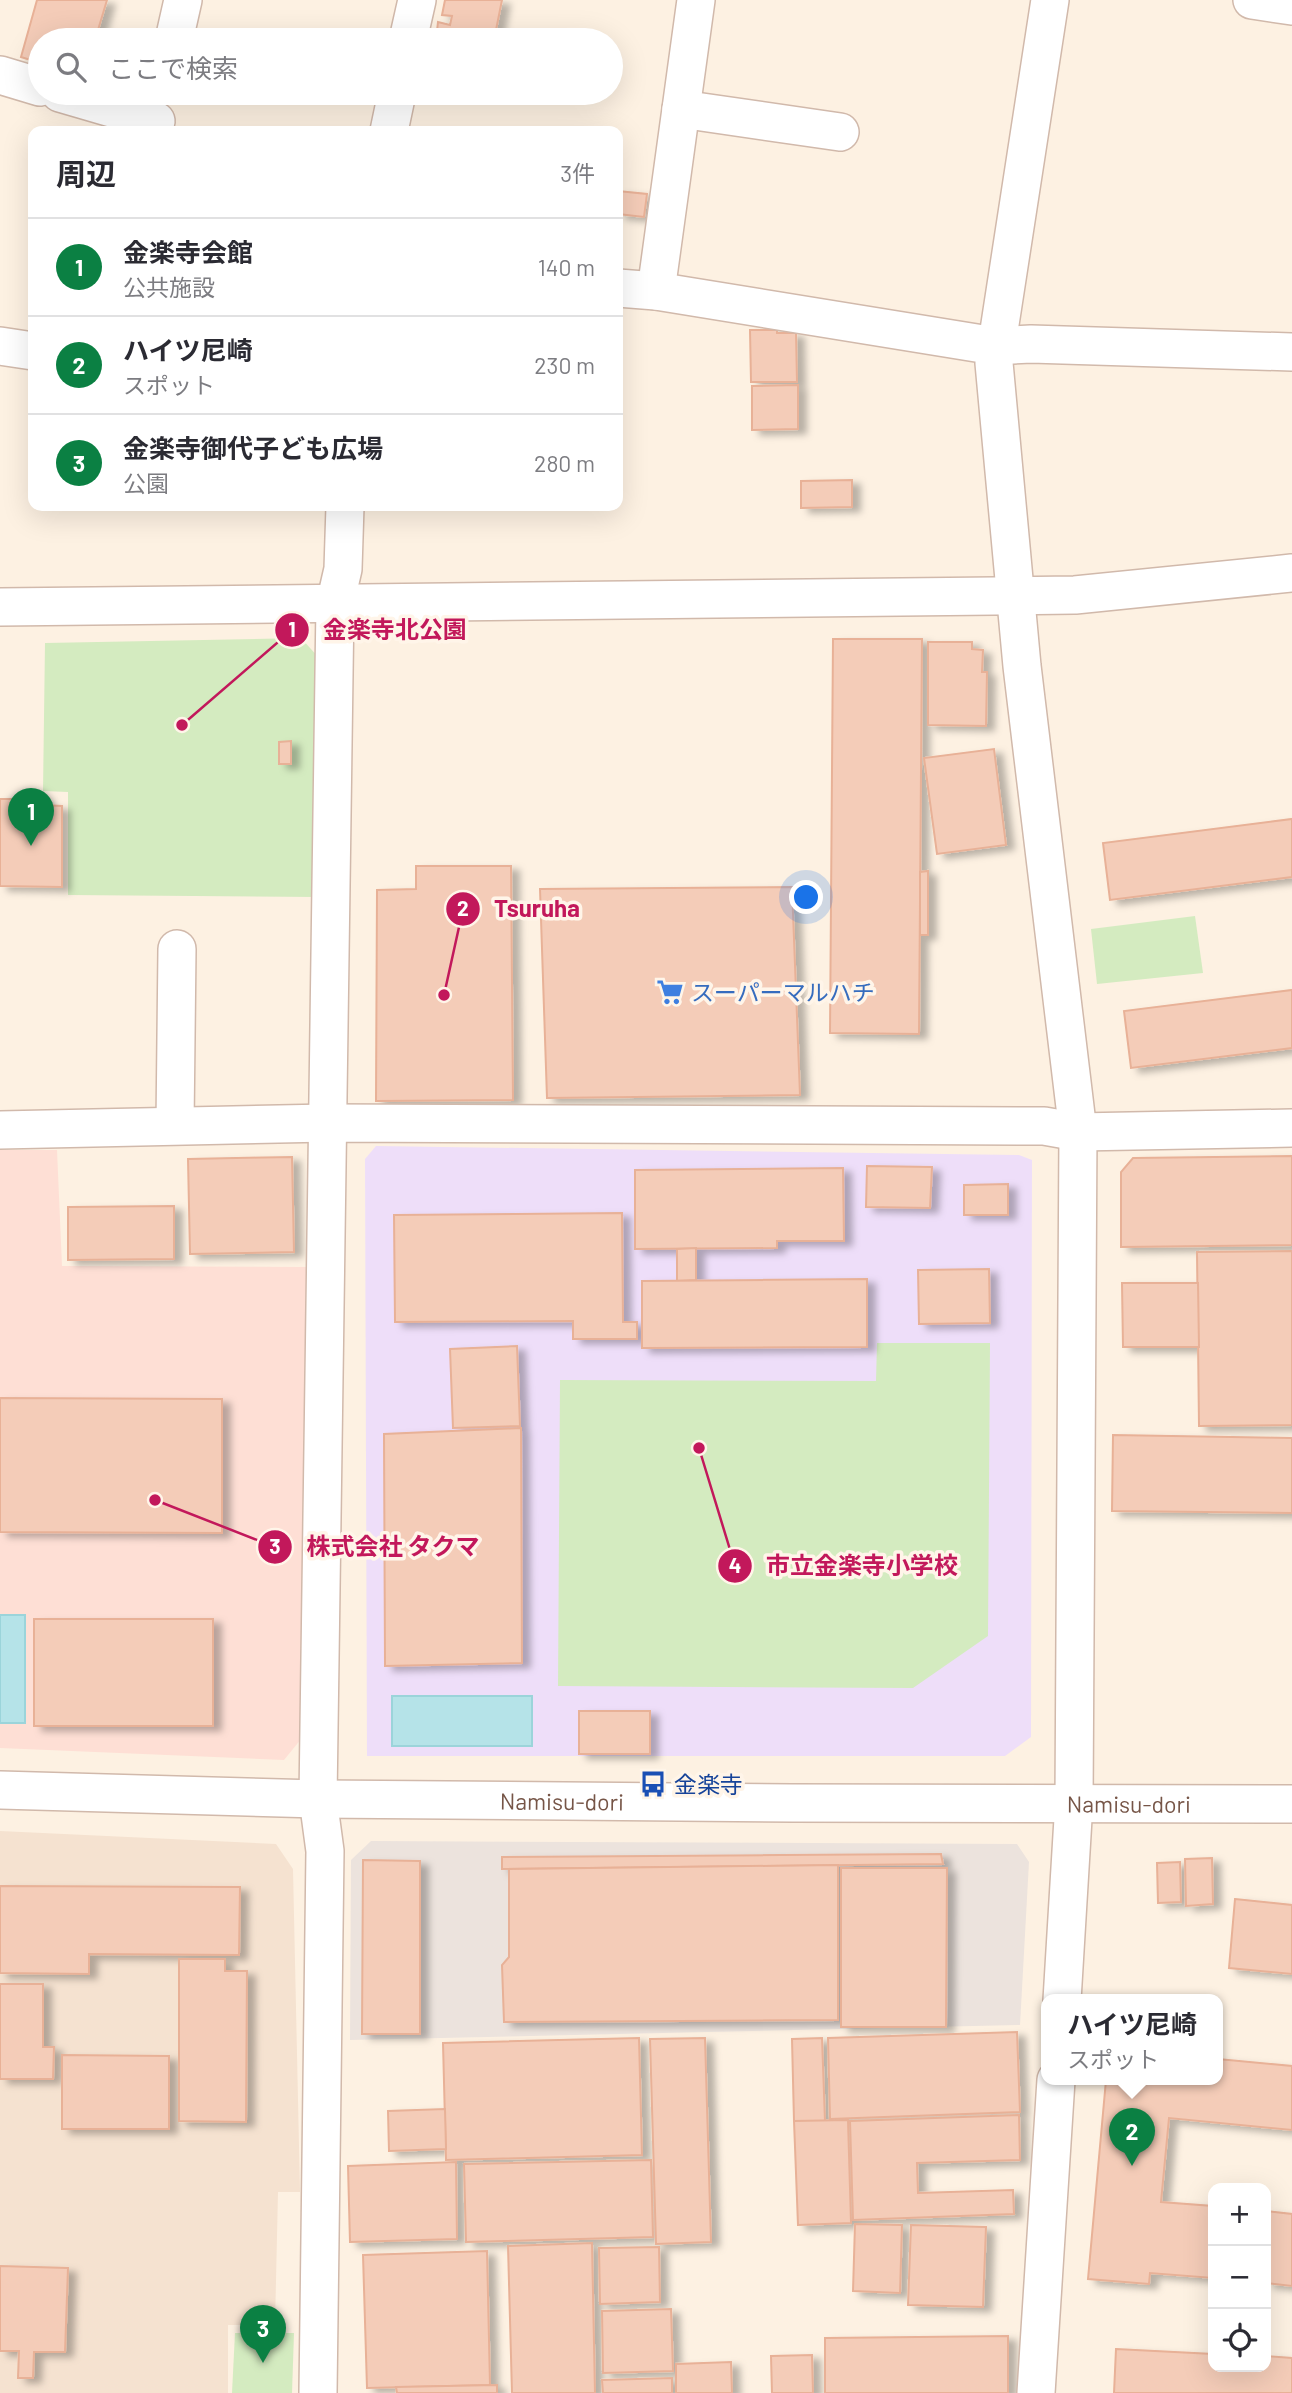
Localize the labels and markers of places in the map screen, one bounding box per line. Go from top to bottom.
callout: 金楽寺北公園 [274,607,481,652]
pin: 1 [8,788,54,846]
callout: Tsuruha [445,886,594,931]
supermarket icon: スーパーマルハチ [655,977,685,1007]
place label: スーパーマルハチ [691,978,875,1006]
callout: 株式会社 タクマ [258,1524,494,1569]
callout: 市立金楽寺小学校 [717,1543,972,1588]
bus stop icon: 金楽寺 [638,1769,668,1799]
place label: 金楽寺 [674,1770,743,1798]
pin: 2 [1109,2108,1155,2166]
pin: 3 [240,2305,286,2363]

